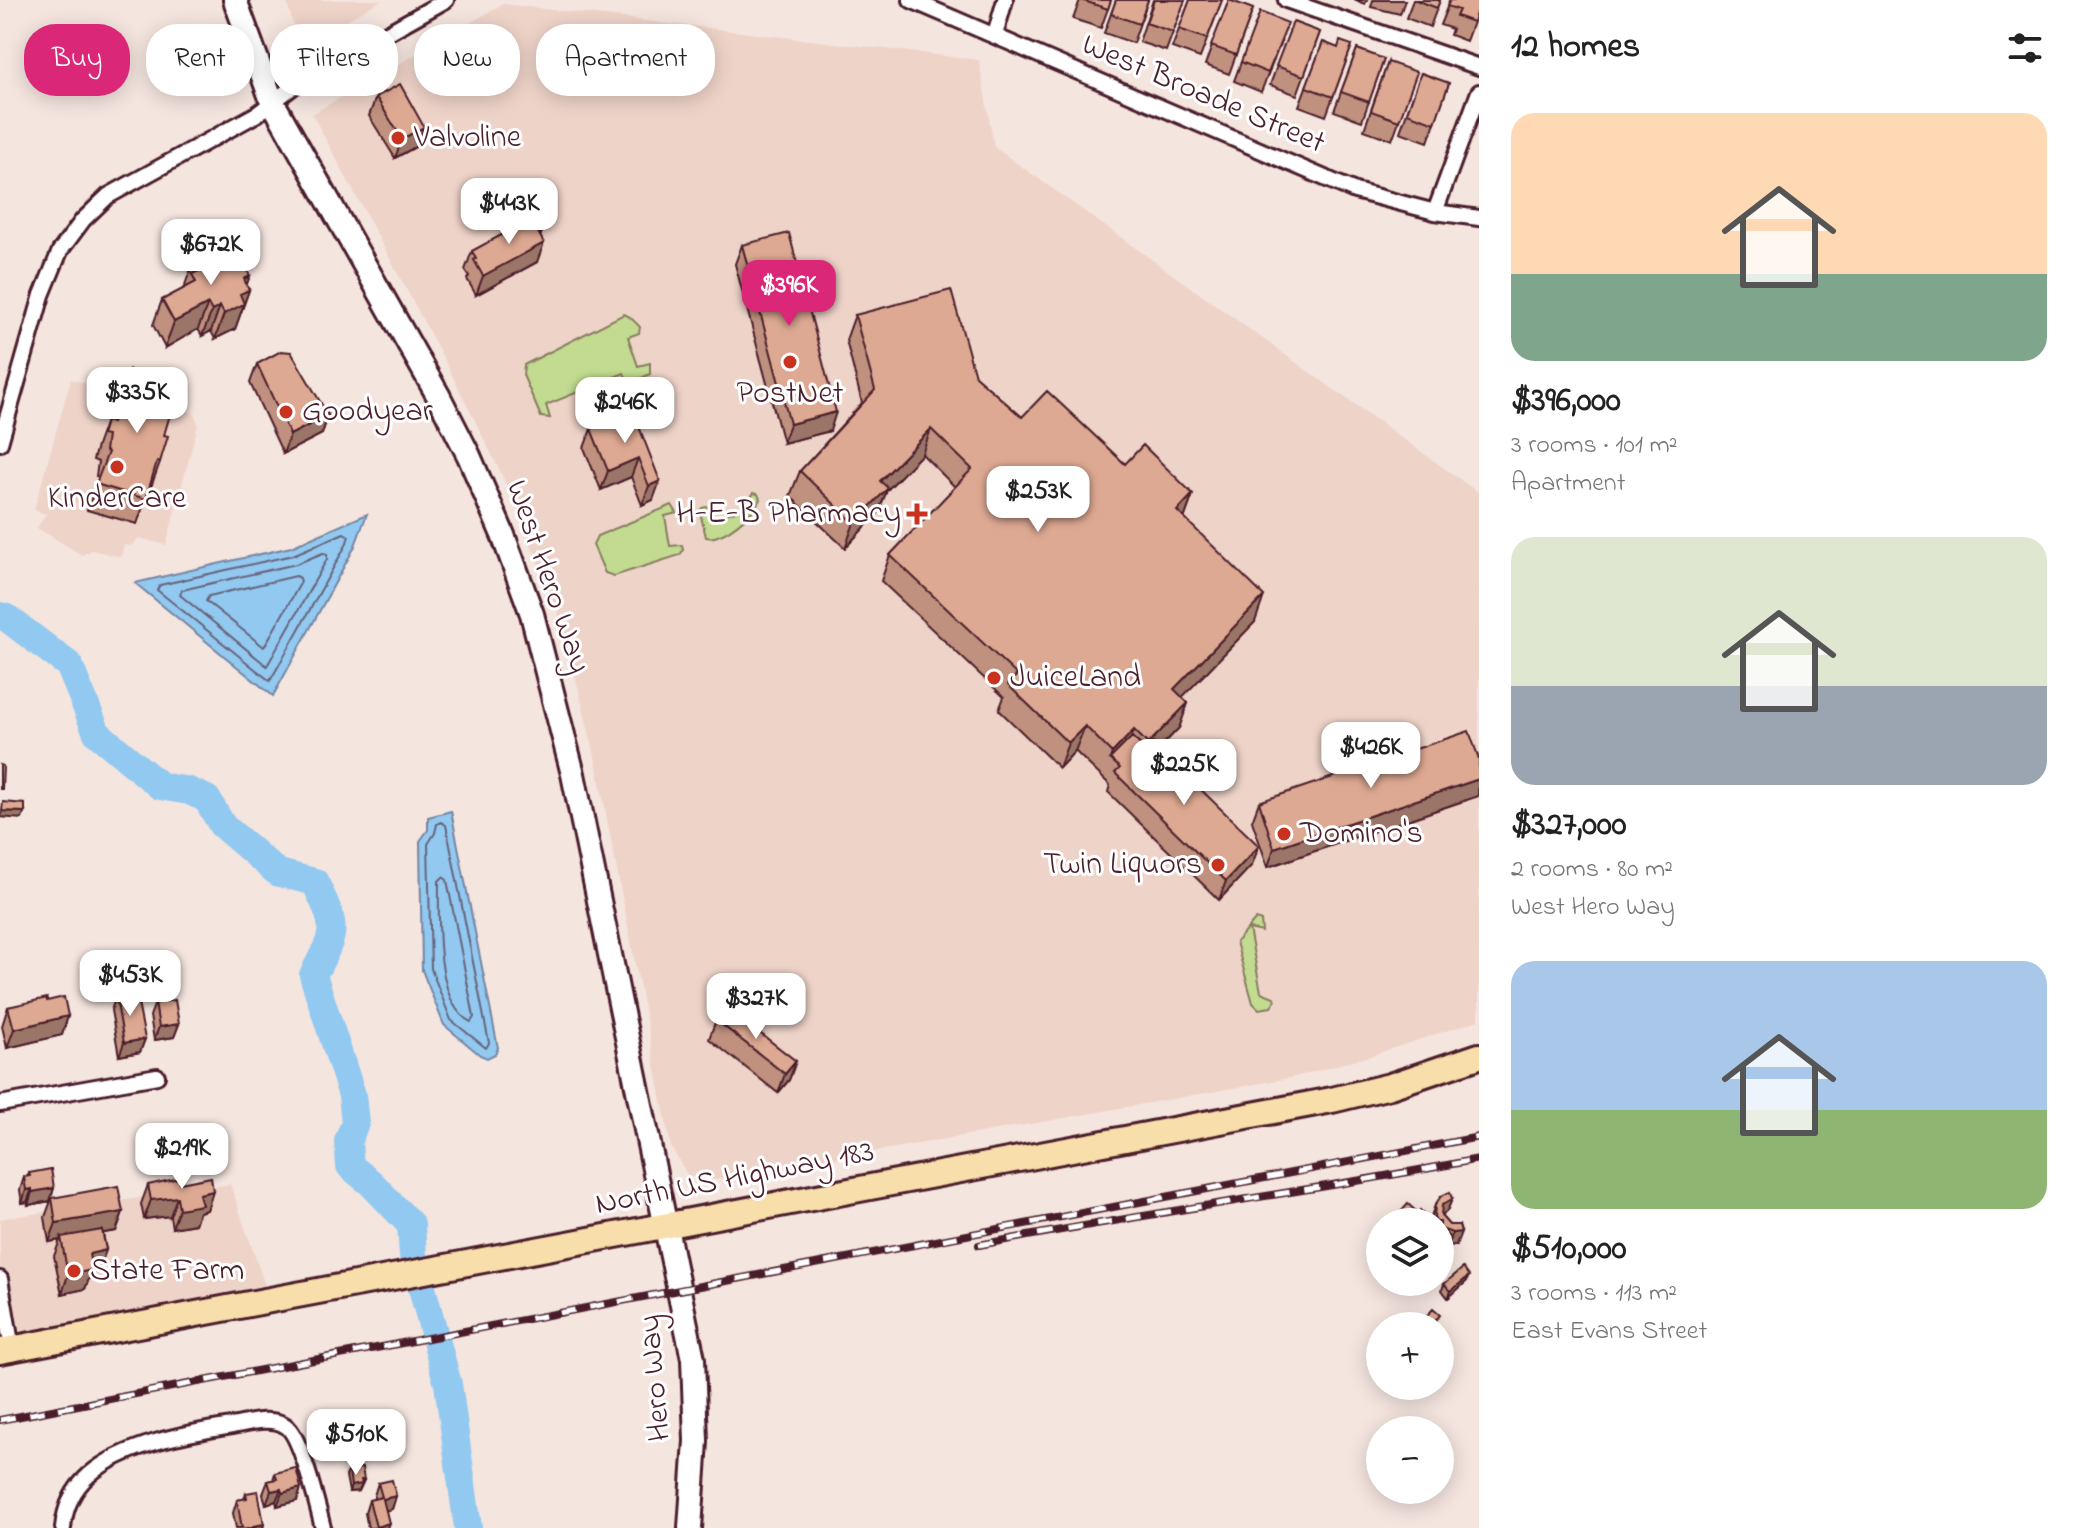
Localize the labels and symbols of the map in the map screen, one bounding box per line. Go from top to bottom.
street label: West Broade Street [1074,22,1332,168]
place label: Valvoline [413,115,522,162]
marker: Valvoline [389,129,407,147]
pin: $443K [453,178,565,246]
pin: $672K [155,219,267,287]
pin: $396K [733,260,845,328]
marker: PostNet [781,353,799,371]
pin: $335K [81,367,193,435]
place label: PostNet [737,371,844,418]
pin: $246K [569,377,681,445]
place label: Goodyear [302,389,433,436]
marker: Goodyear [277,403,295,421]
marker: KinderCare [108,458,126,476]
pin: $253K [982,466,1094,534]
street label: West Hero Way [492,474,602,680]
place label: KinderCare [48,476,187,523]
place label: H-E-B Pharmacy [676,491,901,538]
marker: H-E-B Pharmacy [908,505,926,523]
place label: JuiceLand [1010,655,1141,702]
marker: JuiceLand [985,669,1003,687]
pin: $426K [1315,722,1427,790]
pin: $225K [1128,739,1240,807]
place label: Domino's [1299,811,1423,858]
marker: Domino's [1275,825,1293,843]
place label: Twin Liquors [1043,842,1202,889]
marker: Twin Liquors [1209,856,1227,874]
pin: $453K [74,950,186,1018]
pin: $327K [700,973,812,1041]
pin: $219K [126,1123,238,1191]
street label: North US Highway 183 [592,1129,878,1229]
place label: State Farm [90,1248,244,1295]
marker: State Farm [65,1262,83,1280]
street label: Hero Way [627,1313,685,1443]
pin: $510K [300,1409,412,1477]

